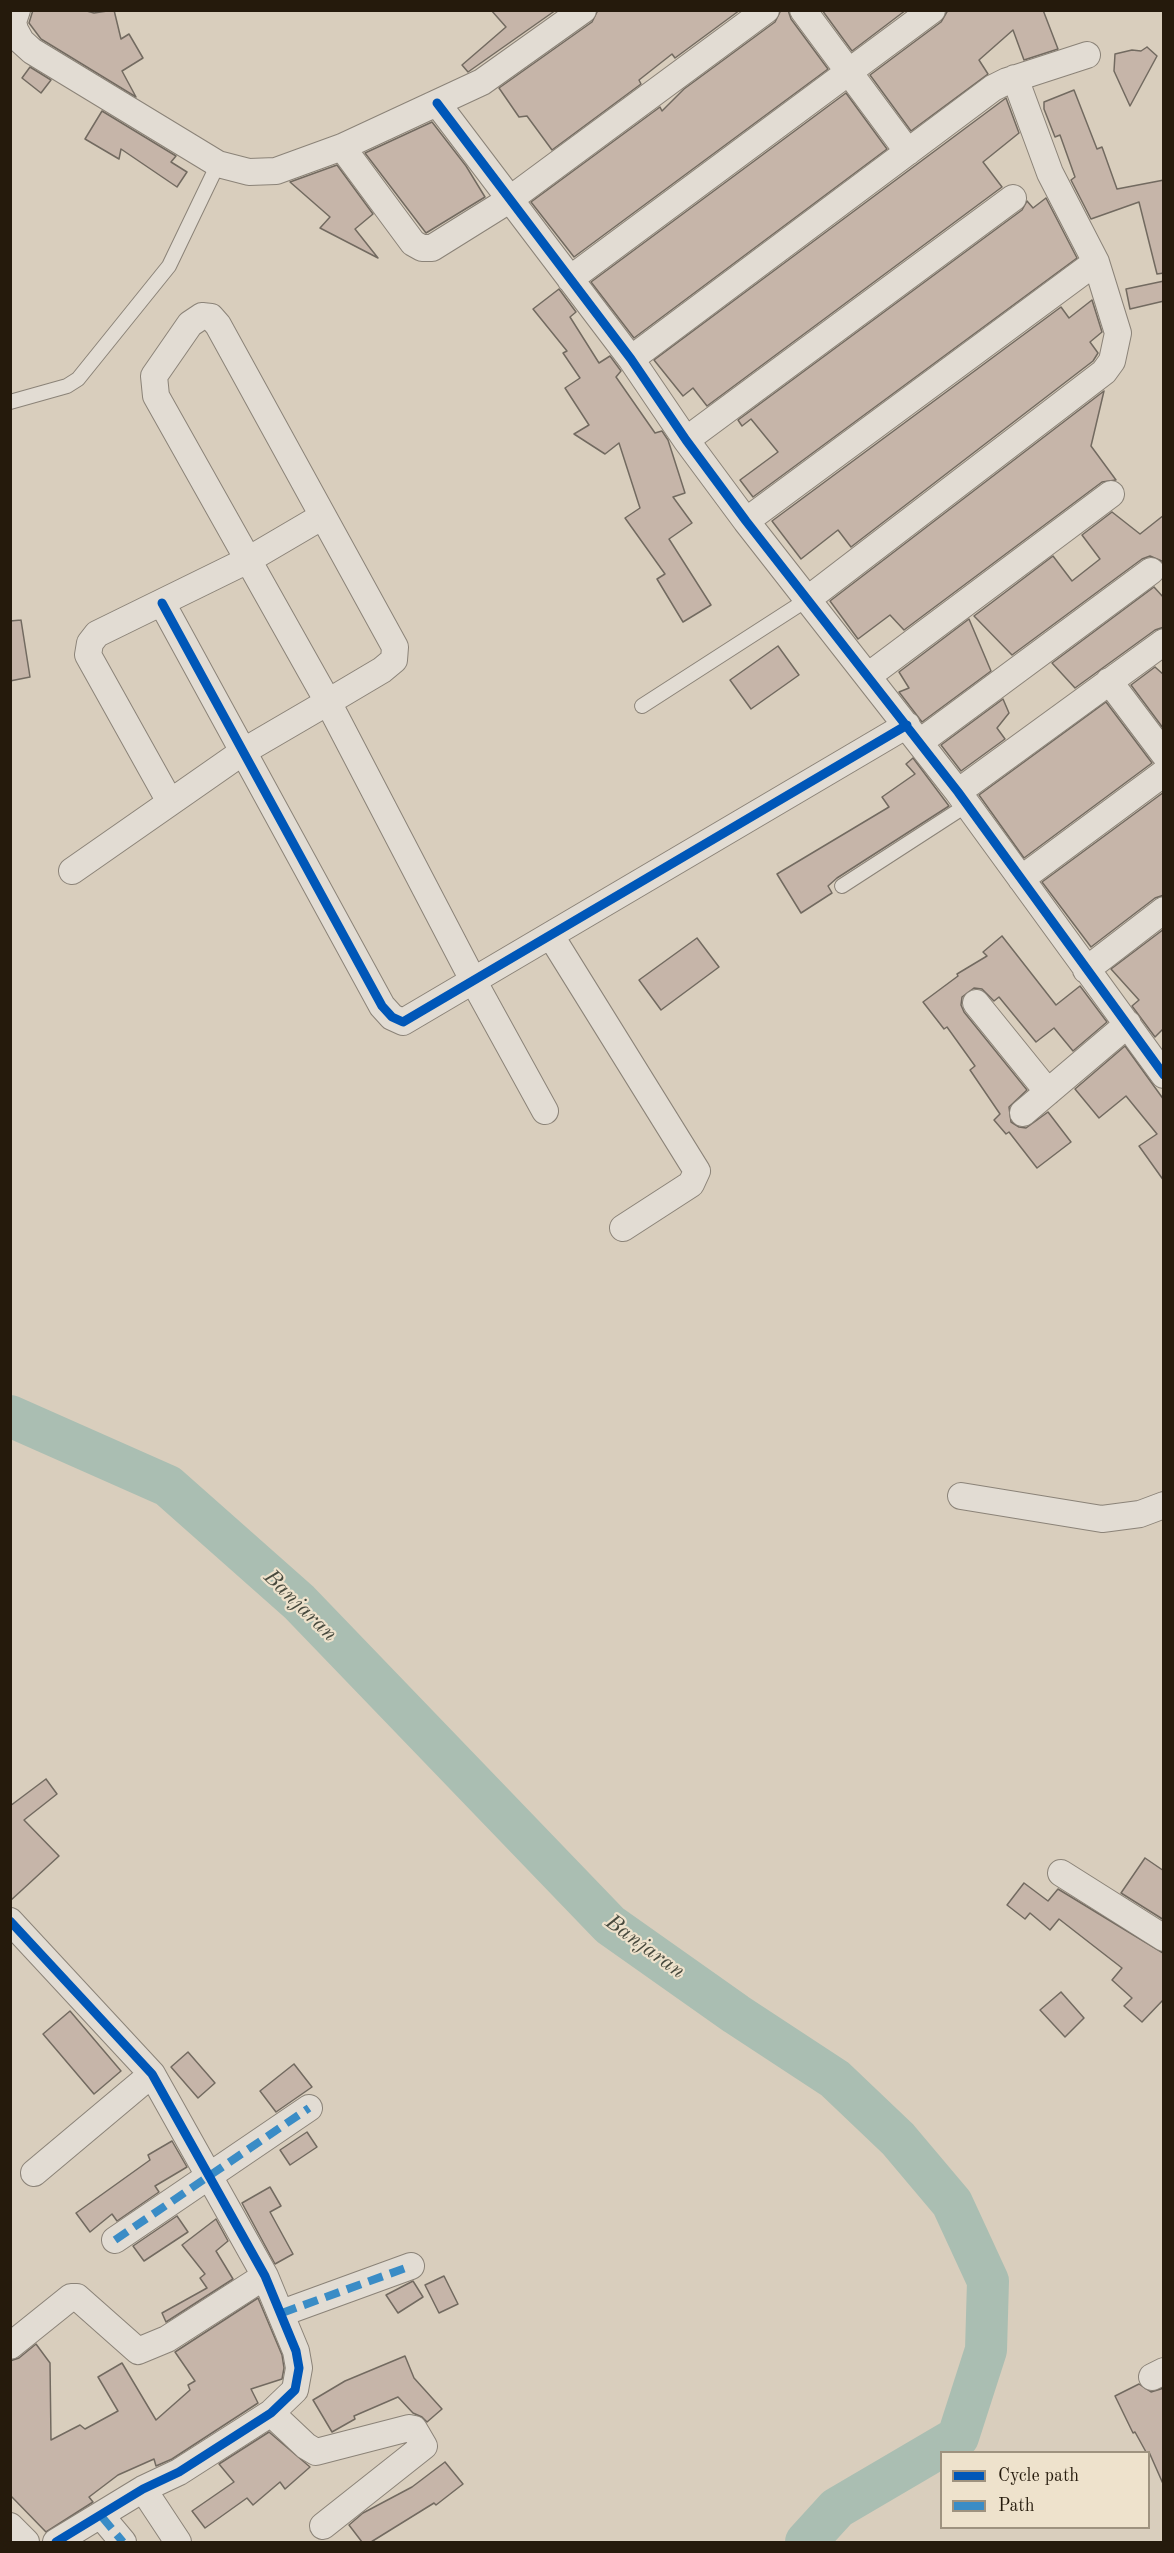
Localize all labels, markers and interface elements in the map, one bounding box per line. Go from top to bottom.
water label: Banjaran [258,1564,342,1648]
water label: Banjaran [600,1909,690,1985]
legend [940,2451,1150,2529]
text: Cycle path [998,2467,1079,2485]
text: Path [998,2497,1034,2515]

